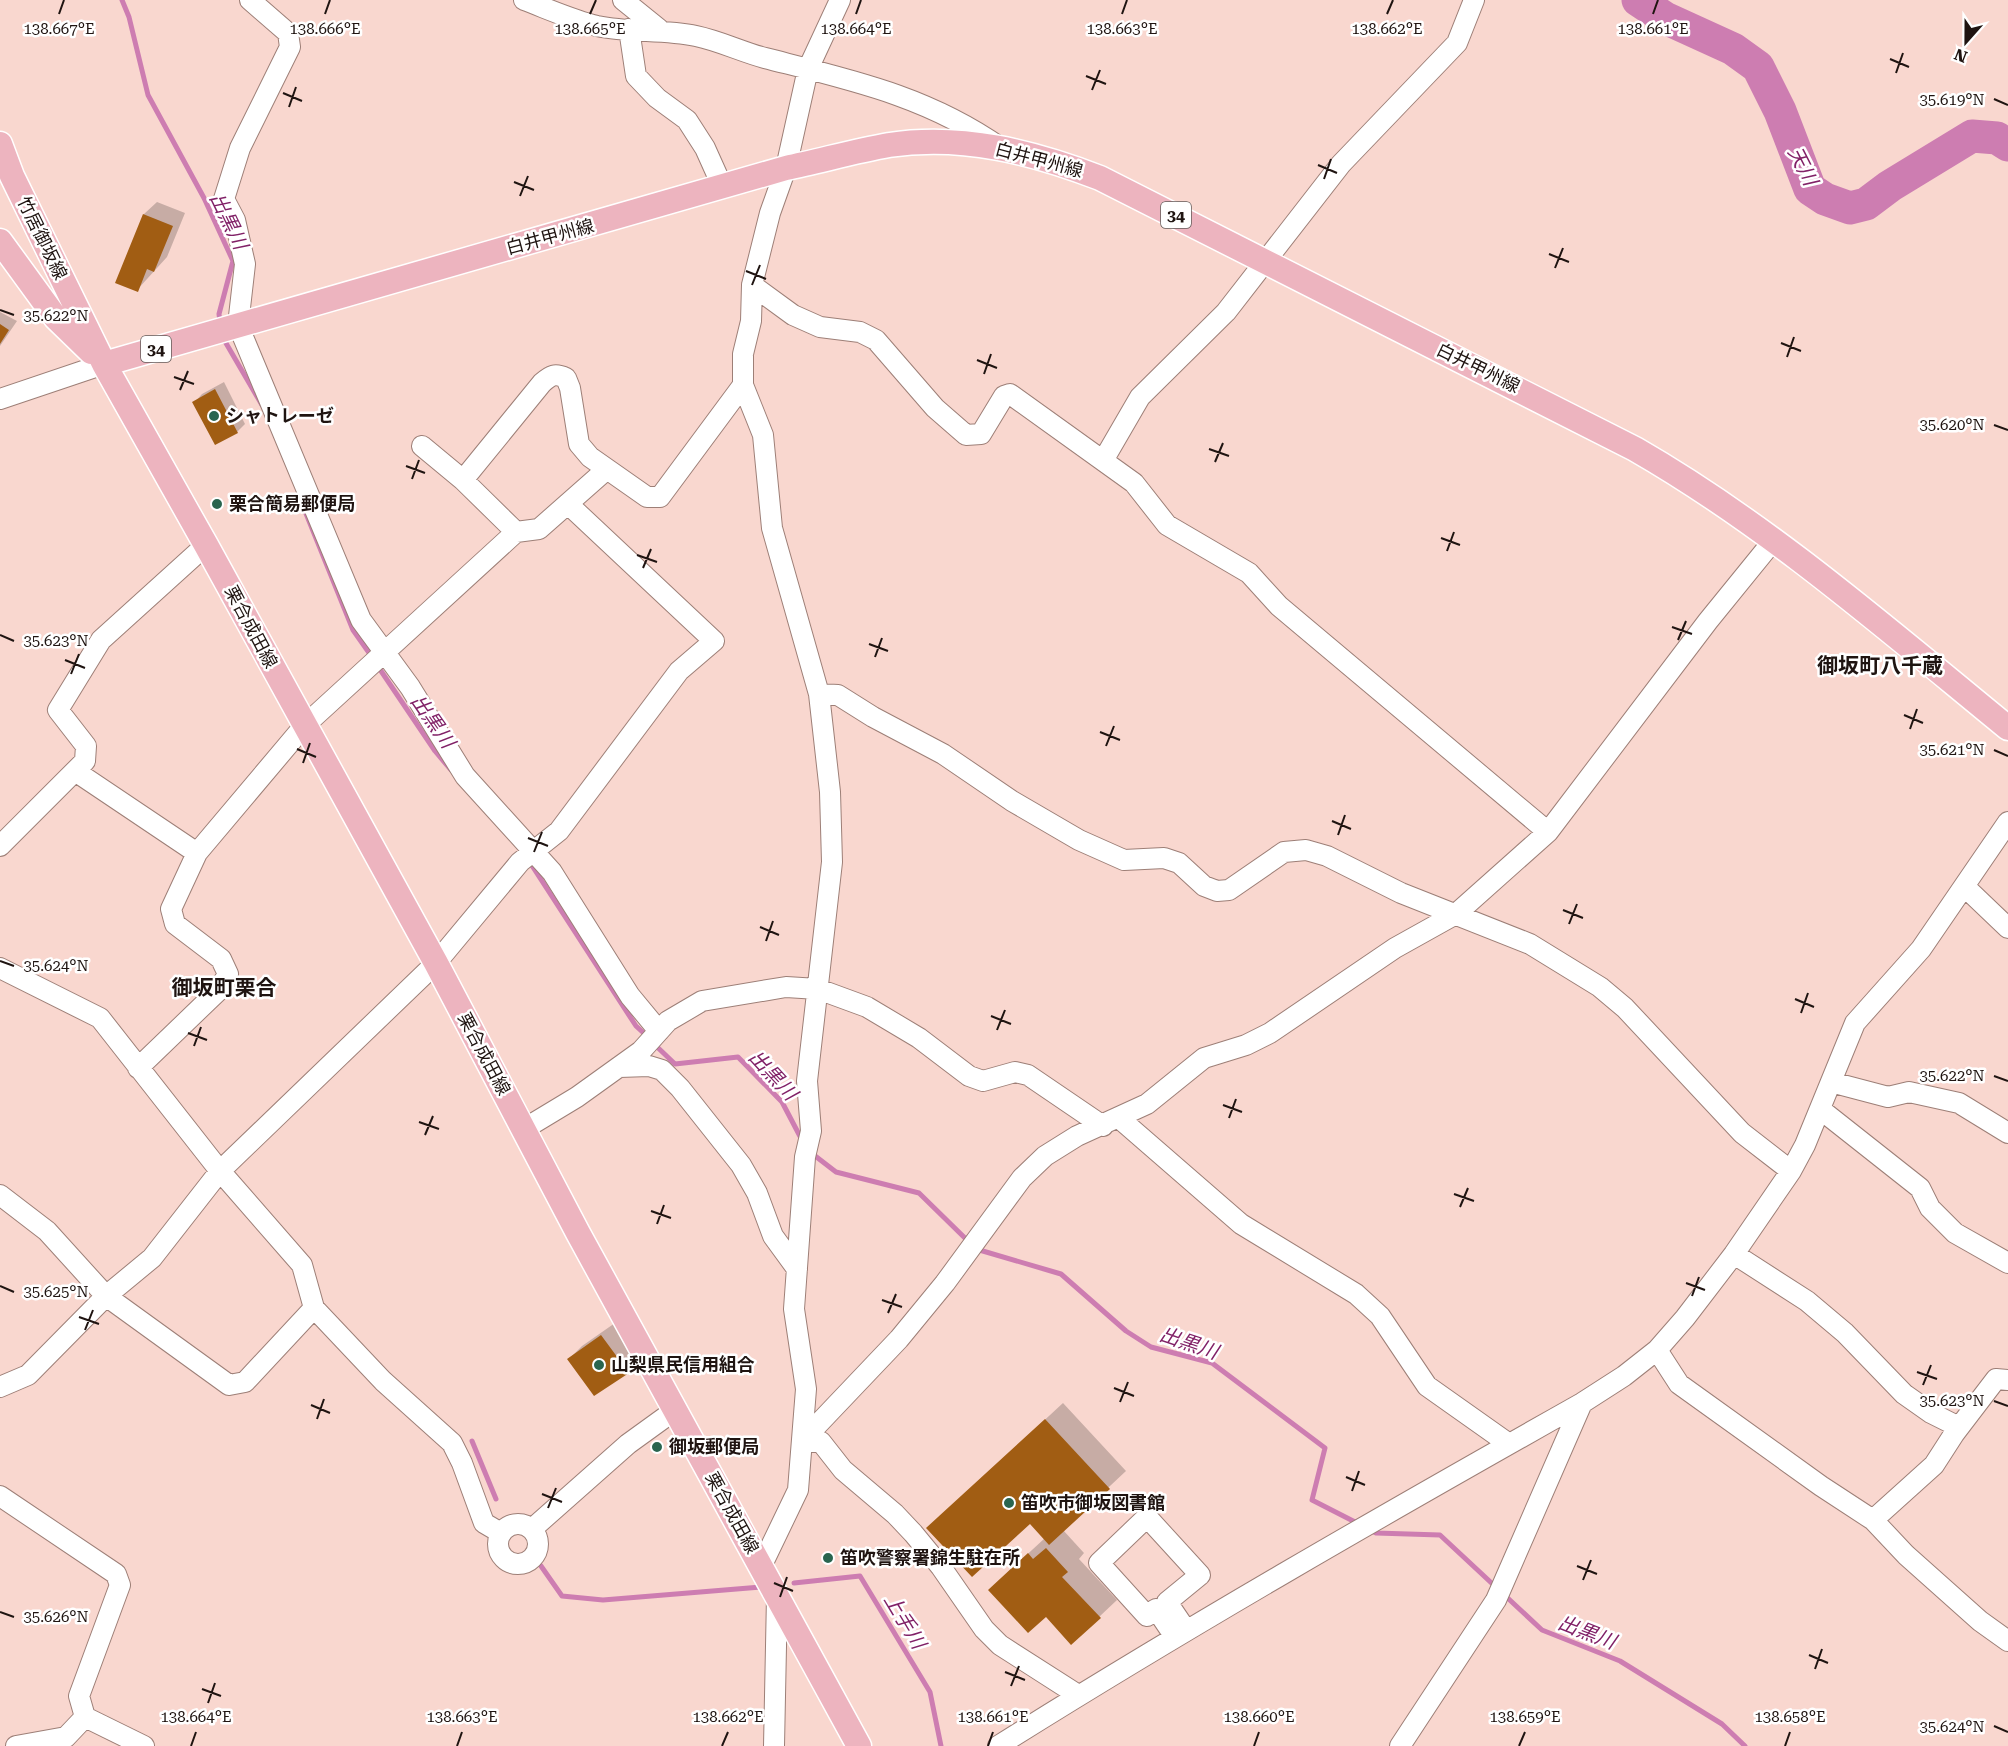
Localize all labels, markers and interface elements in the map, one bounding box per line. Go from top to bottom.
north arrow [1936,12,1996,72]
text: 138.667°E [23,20,95,38]
text: 138.666°E [289,20,361,38]
text: 138.665°E [554,20,626,38]
text: 138.664°E [820,20,892,38]
text: 138.663°E [1086,20,1158,38]
text: 138.662°E [1351,20,1423,38]
text: 138.661°E [1617,20,1689,38]
text: N [1952,44,1970,67]
text: 35.619°N [1919,91,1985,109]
street label: 白井甲州線 [993,138,1085,181]
water label: 天川 [1783,143,1824,191]
water label: 出黒川 [205,189,254,255]
street label: 竹居御坂線 [13,193,72,283]
road number: 34 [1161,202,1191,228]
street label: 白井甲州線 [504,215,596,258]
text: 35.622°N [23,307,89,325]
road number: 34 [141,336,171,362]
street label: 白井甲州線 [1433,338,1523,397]
place label: シャトレーゼ [226,405,334,426]
marker: シャトレーゼ [207,409,221,423]
text: 35.620°N [1919,416,1985,434]
place label: 栗合簡易郵便局 [229,493,355,514]
marker: 栗合簡易郵便局 [210,497,224,511]
street label: 栗合成田線 [221,582,282,671]
text: 35.623°N [23,632,89,650]
district label: 御坂町八千蔵 [1817,654,1943,678]
water label: 出黒川 [406,690,461,754]
text: 35.621°N [1919,741,1985,759]
text: 35.624°N [23,957,89,975]
district label: 御坂町栗合 [172,976,277,1000]
street label: 栗合成田線 [454,1009,515,1098]
water label: 出黒川 [744,1045,804,1107]
text: 35.622°N [1919,1067,1985,1085]
text: 35.625°N [23,1283,89,1301]
water label: 出黒川 [1157,1322,1223,1365]
place label: 山梨県民信用組合 [611,1354,755,1375]
marker: 山梨県民信用組合 [592,1358,606,1372]
text: 35.623°N [1919,1392,1985,1410]
place label: 御坂郵便局 [668,1436,759,1457]
marker: 御坂郵便局 [650,1440,664,1454]
street label: 栗合成田線 [701,1468,763,1557]
place label: 笛吹市御坂図書館 [1021,1492,1165,1513]
marker: 笛吹市御坂図書館 [1002,1496,1016,1510]
place label: 笛吹警察署錦生駐在所 [840,1547,1020,1568]
marker: 笛吹警察署錦生駐在所 [821,1551,835,1565]
water label: 上手川 [879,1589,932,1655]
text: 35.626°N [23,1608,89,1626]
water label: 出黒川 [1555,1610,1621,1655]
text: 138.664°E [160,1708,232,1726]
text: 138.663°E [426,1708,498,1726]
text: 138.662°E [692,1708,764,1726]
text: 138.661°E [957,1708,1029,1726]
text: 138.660°E [1223,1708,1295,1726]
text: 138.659°E [1489,1708,1561,1726]
text: 138.658°E [1754,1708,1826,1726]
text: 35.624°N [1919,1718,1985,1736]

